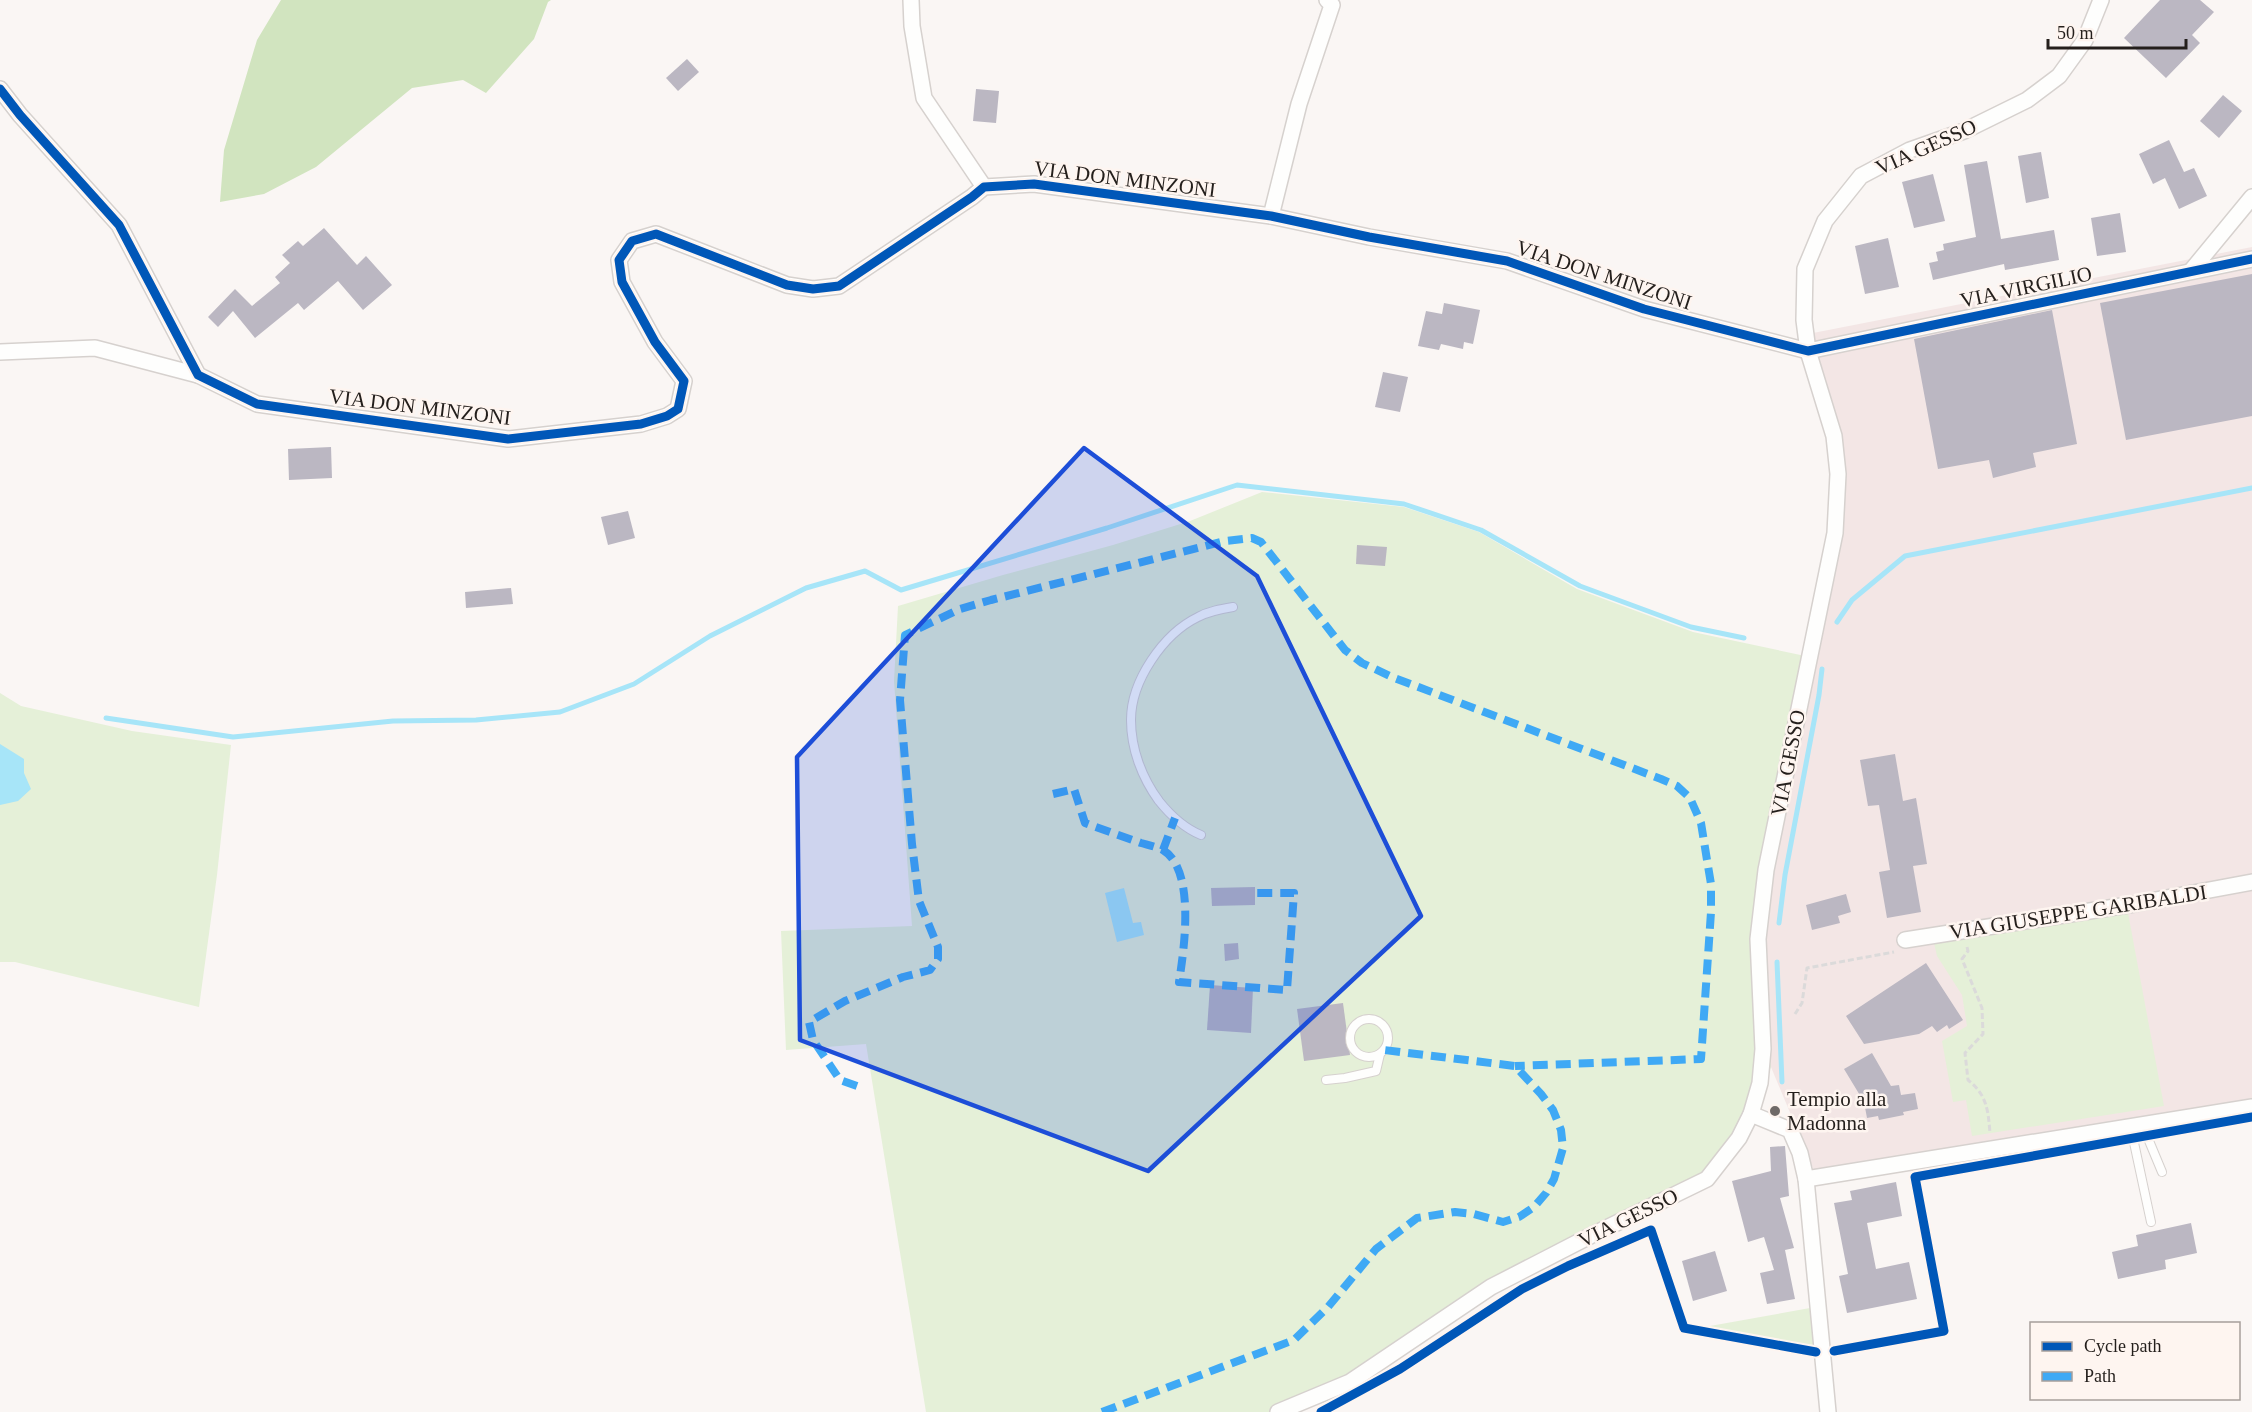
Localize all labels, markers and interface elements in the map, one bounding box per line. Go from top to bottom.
scale bar [2048,12,2186,50]
text: 50 m [2057,23,2094,43]
street label: VIA GESSO [1872,114,1980,180]
street label: VIA DON MINZONI [1033,156,1217,202]
street label: VIA DON MINZONI [1513,235,1695,315]
street label: VIA VIRGILIO [1958,261,2094,313]
street label: VIA DON MINZONI [328,384,512,430]
street label: VIA GESSO [1766,708,1810,818]
street label: VIA GIUSEPPE GARIBALDI [1948,880,2208,944]
place label: Tempio alla Madonna [1787,1087,1887,1135]
marker: Tempio alla Madonna [1768,1104,1782,1118]
street label: VIA GESSO [1574,1184,1682,1252]
legend [2030,1322,2240,1400]
text: Cycle path [2084,1336,2161,1356]
text: Path [2084,1366,2116,1386]

